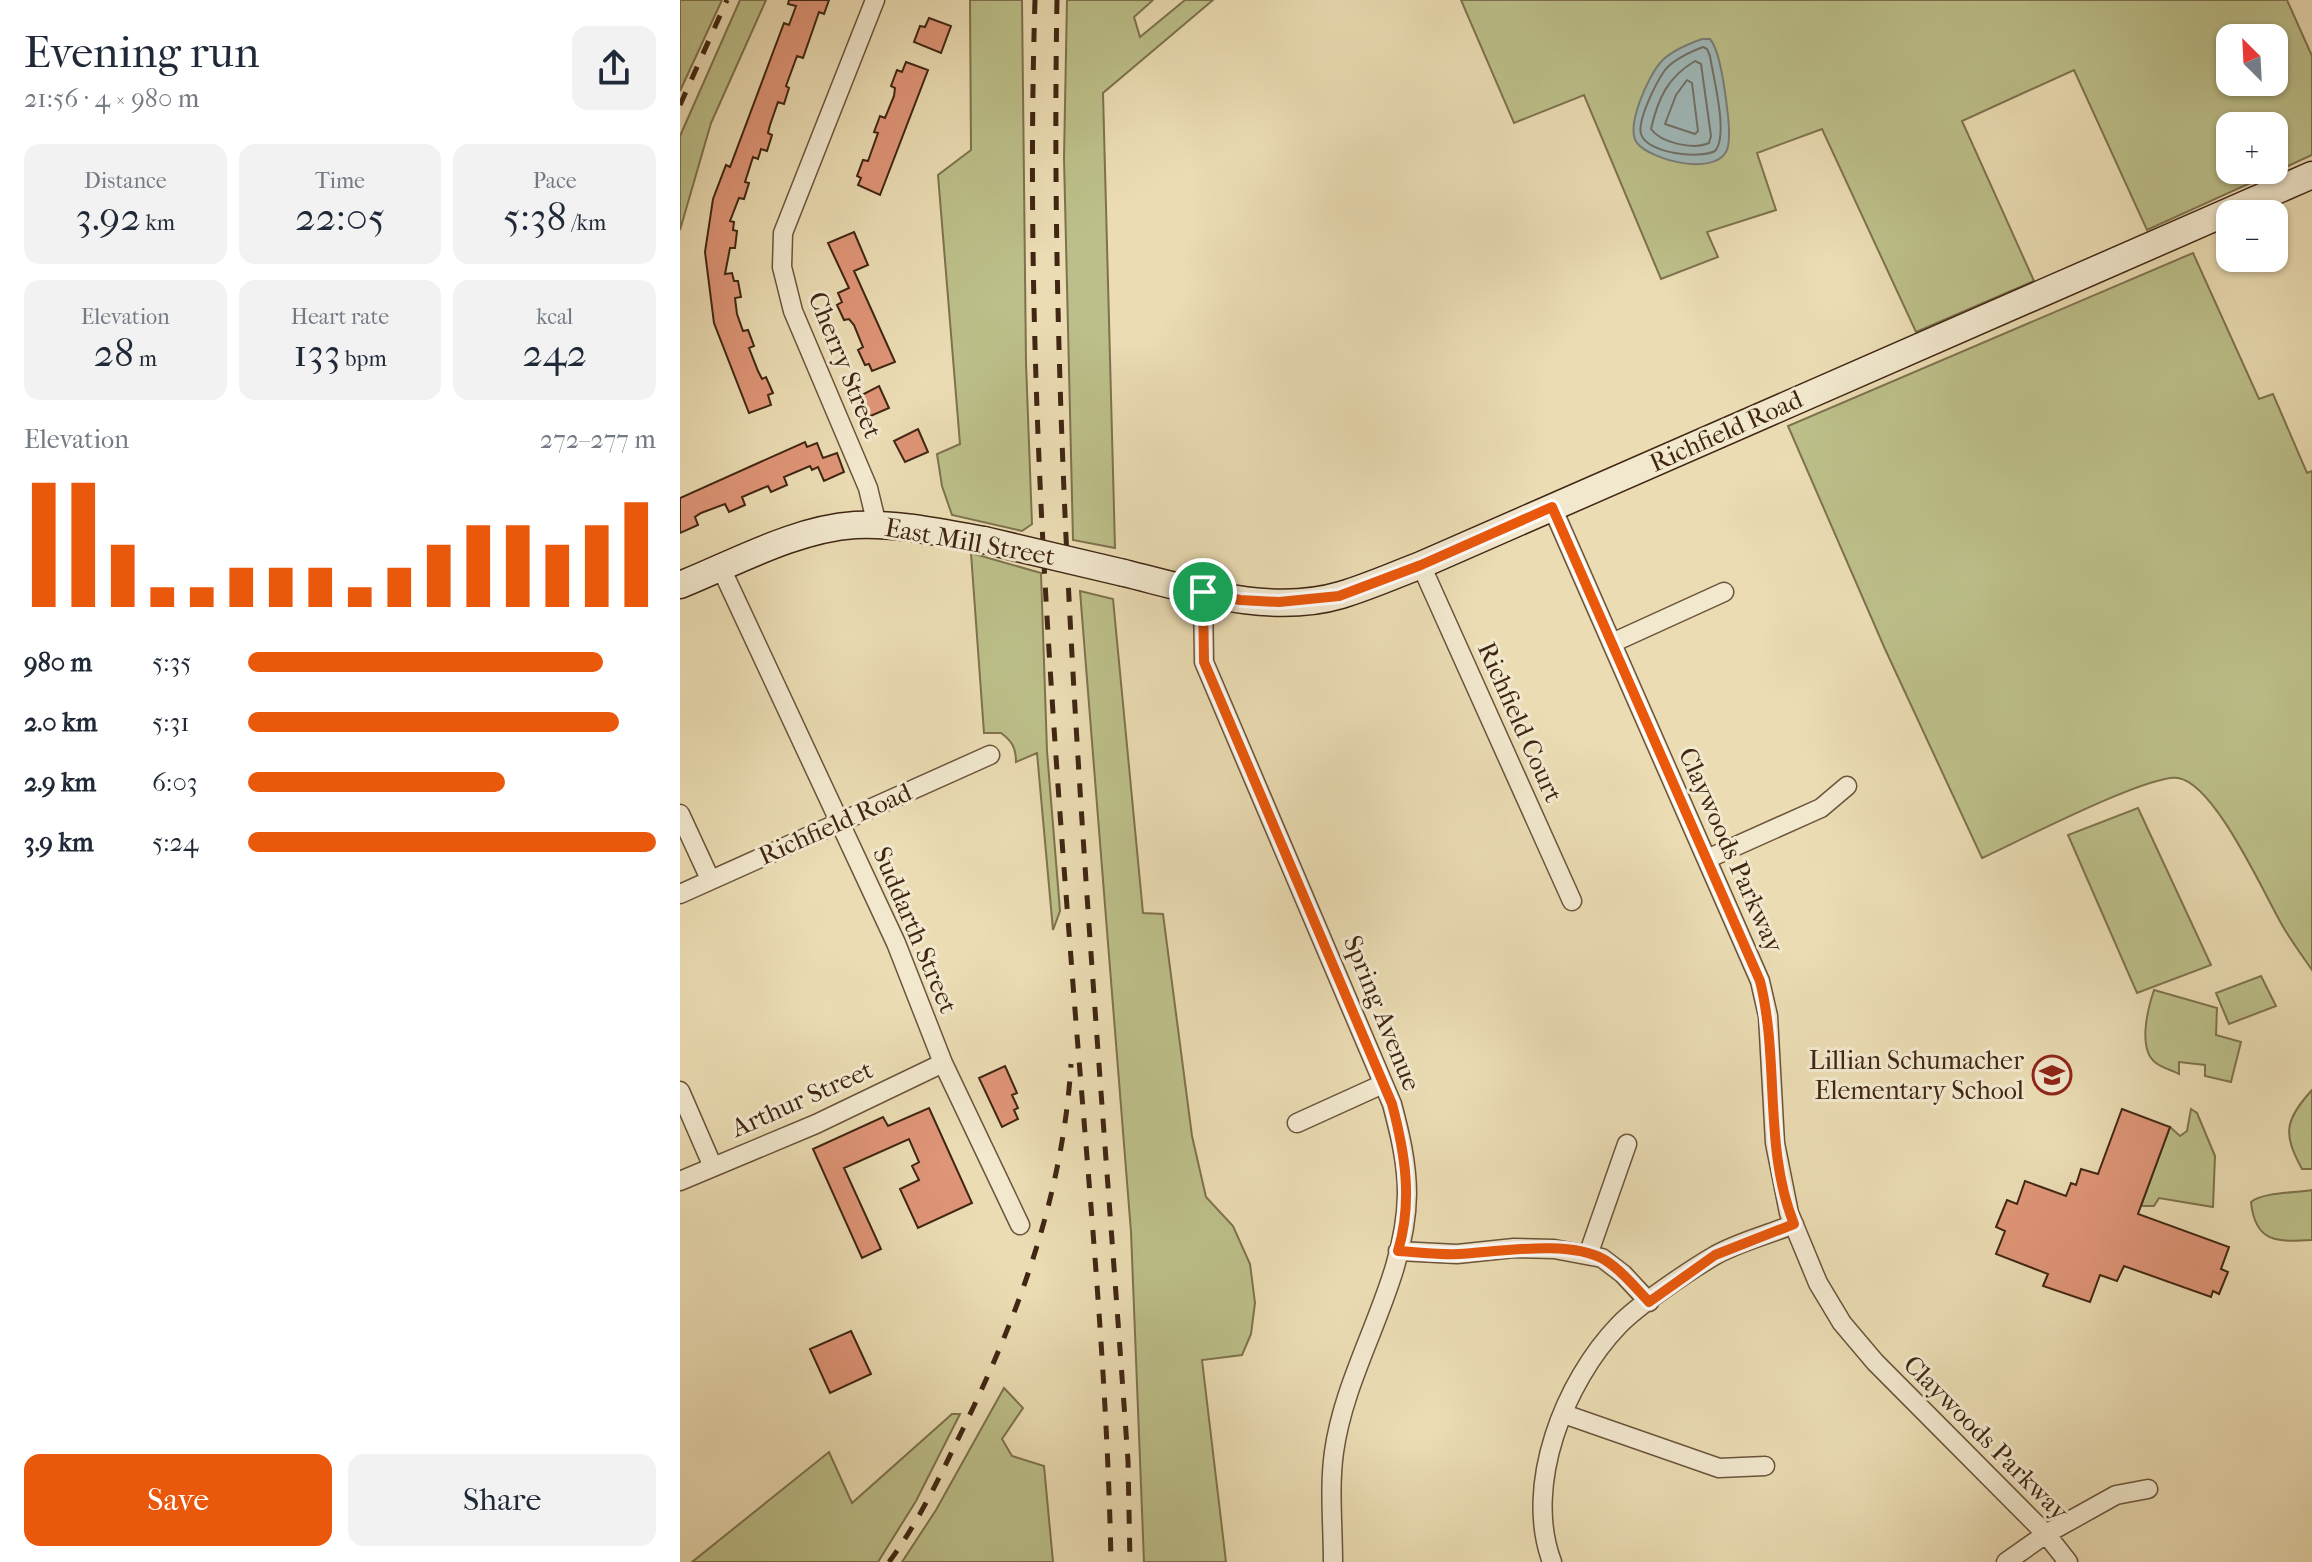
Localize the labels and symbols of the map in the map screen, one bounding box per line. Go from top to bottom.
north arrow [2216,24,2288,96]
street label: Cherry Street [802,287,889,443]
street label: Richfield Road [1645,383,1808,479]
street label: East Mill Street [882,512,1058,572]
pin [1169,558,1237,626]
street label: Richfield Court [1471,637,1569,807]
street label: Claywoods Parkway [1672,743,1791,958]
street label: Richfield Road [754,776,917,872]
street label: Suddarth Street [866,842,964,1018]
street label: Spring Avenue [1337,931,1427,1095]
place label: Lillian Schumacher Elementary School [1809,1045,2024,1106]
street label: Arthur Street [726,1054,878,1144]
school or university icon: Lillian Schumacher Elementary School [2031,1054,2073,1096]
street label: Claywoods Parkway [1897,1349,2076,1528]

